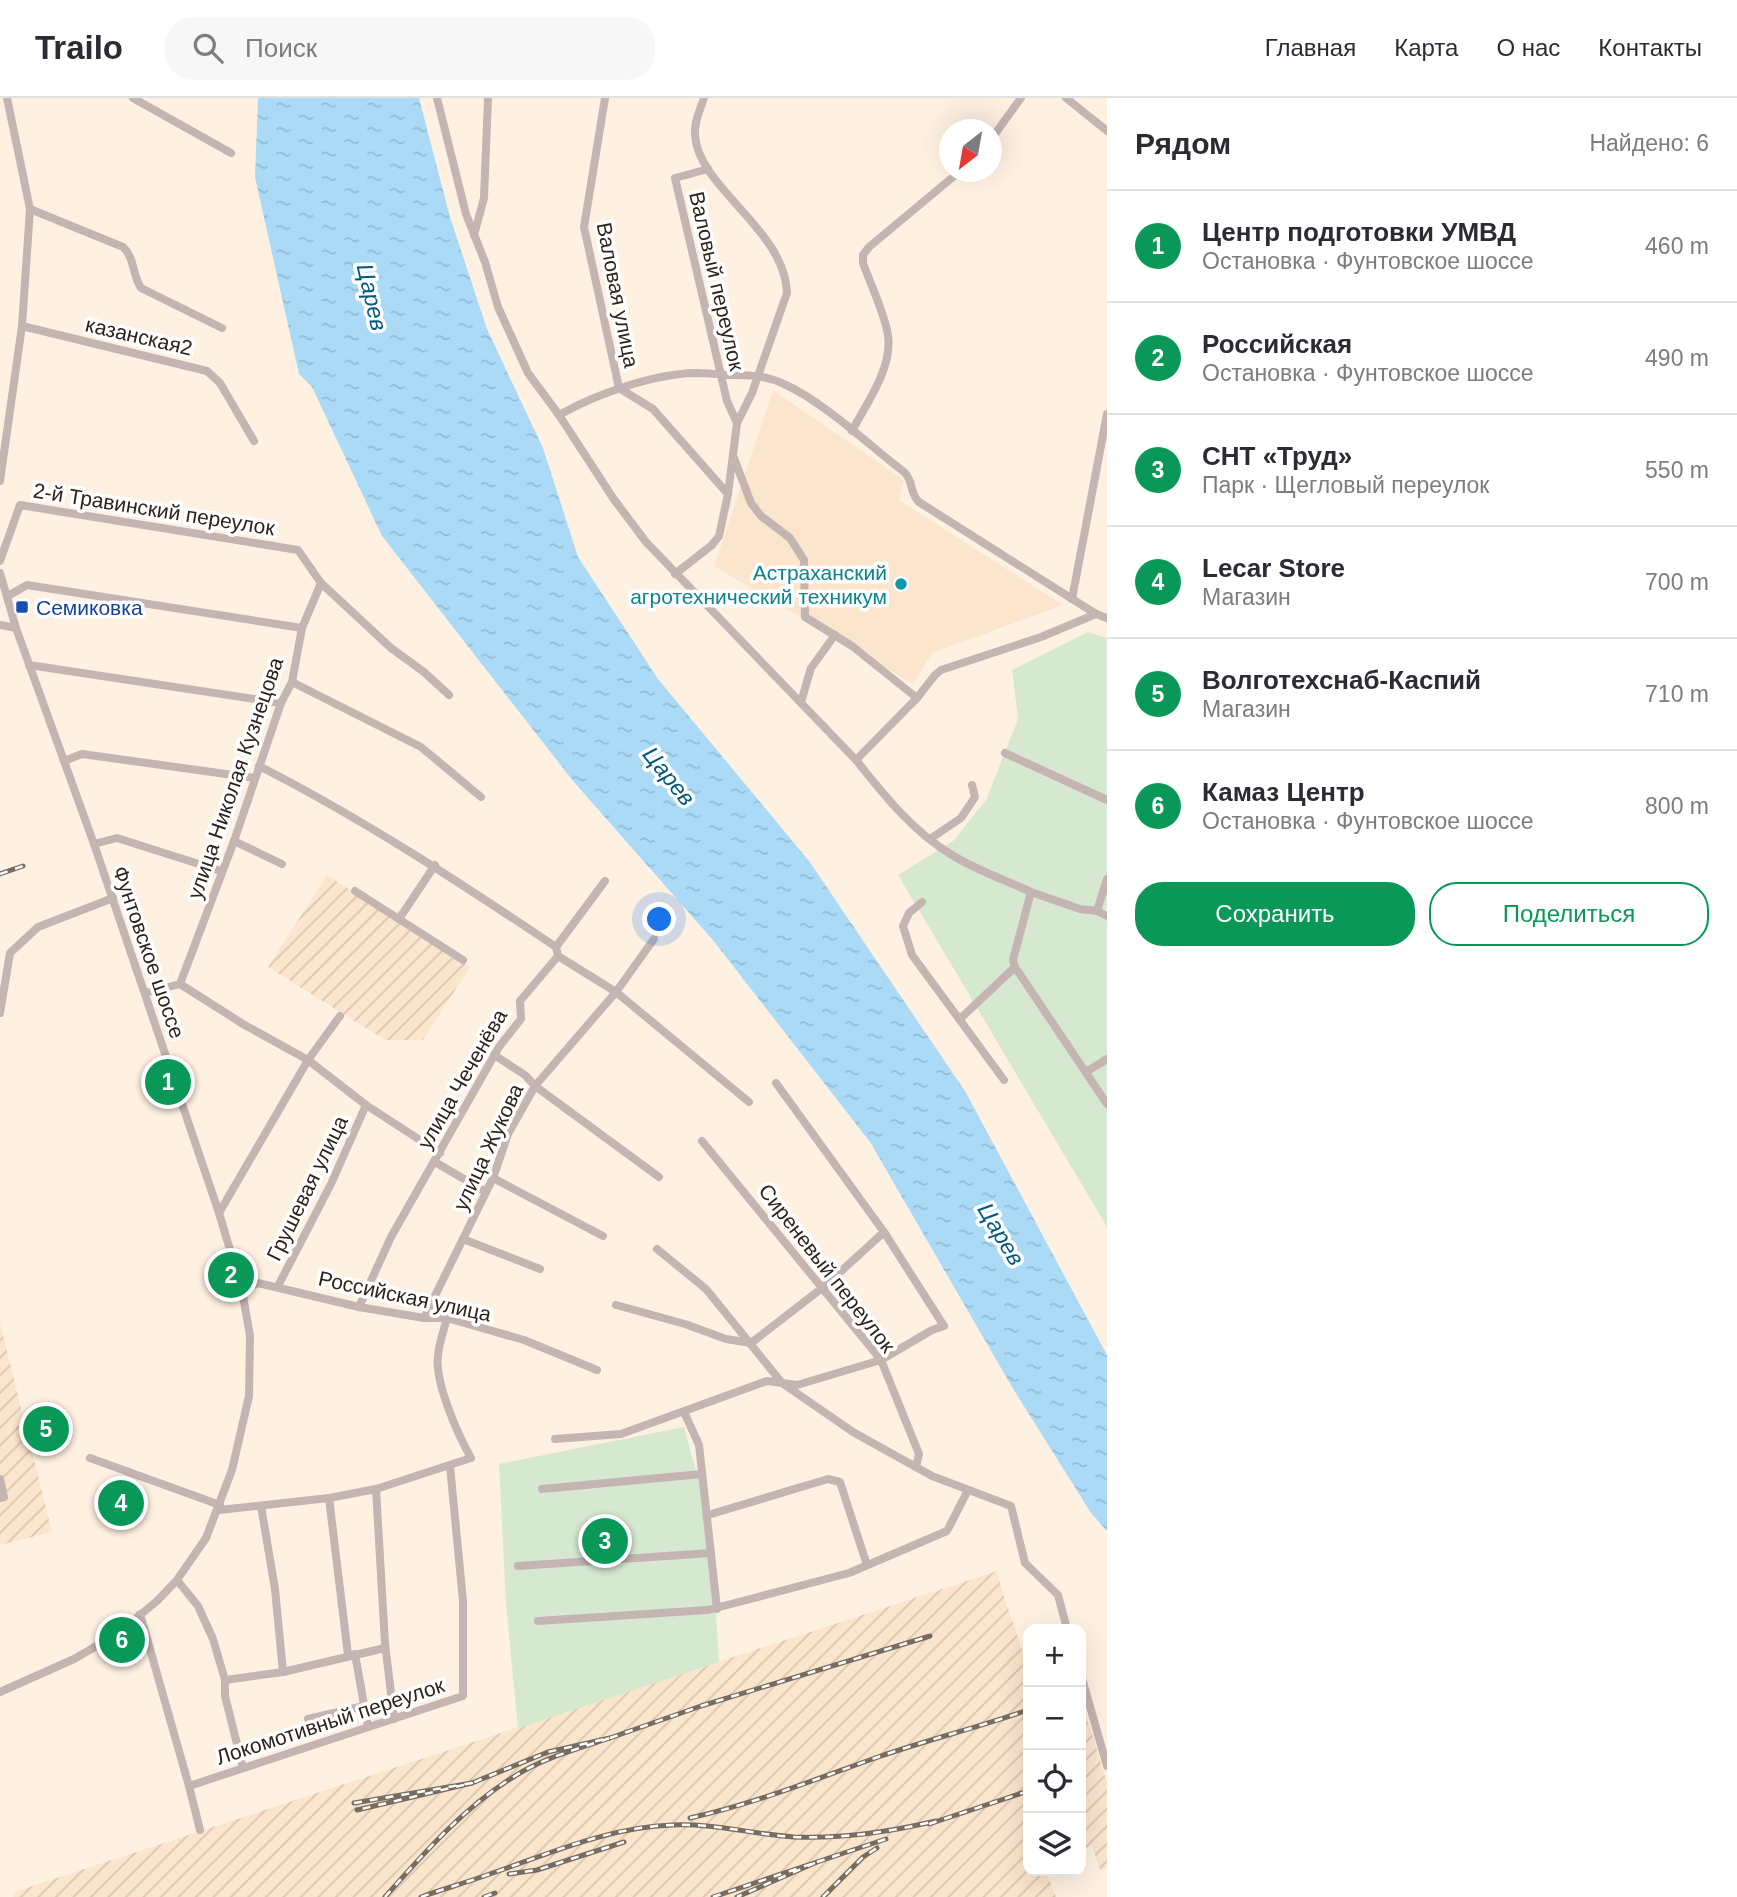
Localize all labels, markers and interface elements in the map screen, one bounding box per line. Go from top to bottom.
search box [165,17,655,80]
text: Trailo [35,29,123,66]
icon: search [189,29,227,67]
text: Поиск [245,33,317,63]
text: Главная [1265,34,1356,61]
text: Карта [1394,34,1458,61]
text: О нас [1496,34,1560,61]
text: Контакты [1598,34,1702,61]
north arrow [939,119,1002,182]
text: Рядом [1135,127,1231,160]
text: Найдено: 6 [1589,130,1709,156]
street label: Валовый переулок [685,189,749,374]
text: Центр подготовки УМВД [1202,217,1516,247]
street label: Валовая улица [593,220,643,370]
text: 1 [1152,233,1164,259]
text: 460 m [1645,233,1709,259]
text: Остановка · Фунтовское шоссе [1202,248,1534,274]
water label: Царев [352,261,392,333]
street label: казанская2 [83,313,195,359]
text: Российская [1202,329,1352,359]
text: 2 [1152,345,1164,371]
text: 490 m [1645,345,1709,371]
text: Остановка · Фунтовское шоссе [1202,360,1534,386]
text: СНТ «Труд» [1202,441,1352,471]
text: 3 [1152,457,1164,483]
text: 550 m [1645,457,1709,483]
text: Парк · Щегловый переулок [1202,472,1489,498]
street label: 2-й Травинский переулок [32,479,277,540]
text: Lecar Store [1202,553,1345,583]
place label: Астраханский агротехнический техникум [630,561,887,608]
text: 4 [1152,569,1164,595]
text: 700 m [1645,569,1709,595]
marker: Астраханский агротехнический техникум [893,576,909,592]
text: Магазин [1202,584,1291,610]
place label: Семиковка [36,596,143,619]
marker: Семиковка [14,599,30,615]
street label: улица Николая Кузнецова [183,654,287,902]
text: Волготехснаб-Каспий [1202,665,1481,695]
text: 5 [1152,681,1164,707]
text: 710 m [1645,681,1709,707]
text: Магазин [1202,696,1291,722]
water label: Царев [638,741,700,811]
text: Камаз Центр [1202,777,1365,807]
text: 6 [1152,793,1164,819]
text: 800 m [1645,793,1709,819]
text: Остановка · Фунтовское шоссе [1202,808,1534,834]
street label: Фунтовское шоссе [109,863,189,1041]
button: Сохранить [1135,882,1415,946]
button: Поделиться [1429,882,1709,946]
your location [642,902,676,936]
street label: улица Чеченёва [413,1005,511,1153]
pin: 1 [145,1056,191,1108]
street label: улица Жукова [449,1080,527,1214]
street label: Грушевая улица [262,1112,352,1264]
street label: Сиреневый переулок [754,1179,900,1357]
water label: Царев [972,1198,1030,1270]
pin: 2 [208,1249,254,1301]
street label: Российская улица [317,1266,494,1326]
pin: 5 [23,1403,69,1455]
pin: 4 [98,1477,144,1529]
pin: 3 [582,1515,628,1567]
pin: 6 [99,1614,145,1666]
map controls [1023,1624,1086,1876]
button: + [1023,1624,1086,1687]
street label: Локомотивный переулок [213,1673,448,1769]
button: − [1023,1687,1086,1750]
button: locate [1023,1750,1086,1813]
button: layers [1023,1813,1086,1876]

